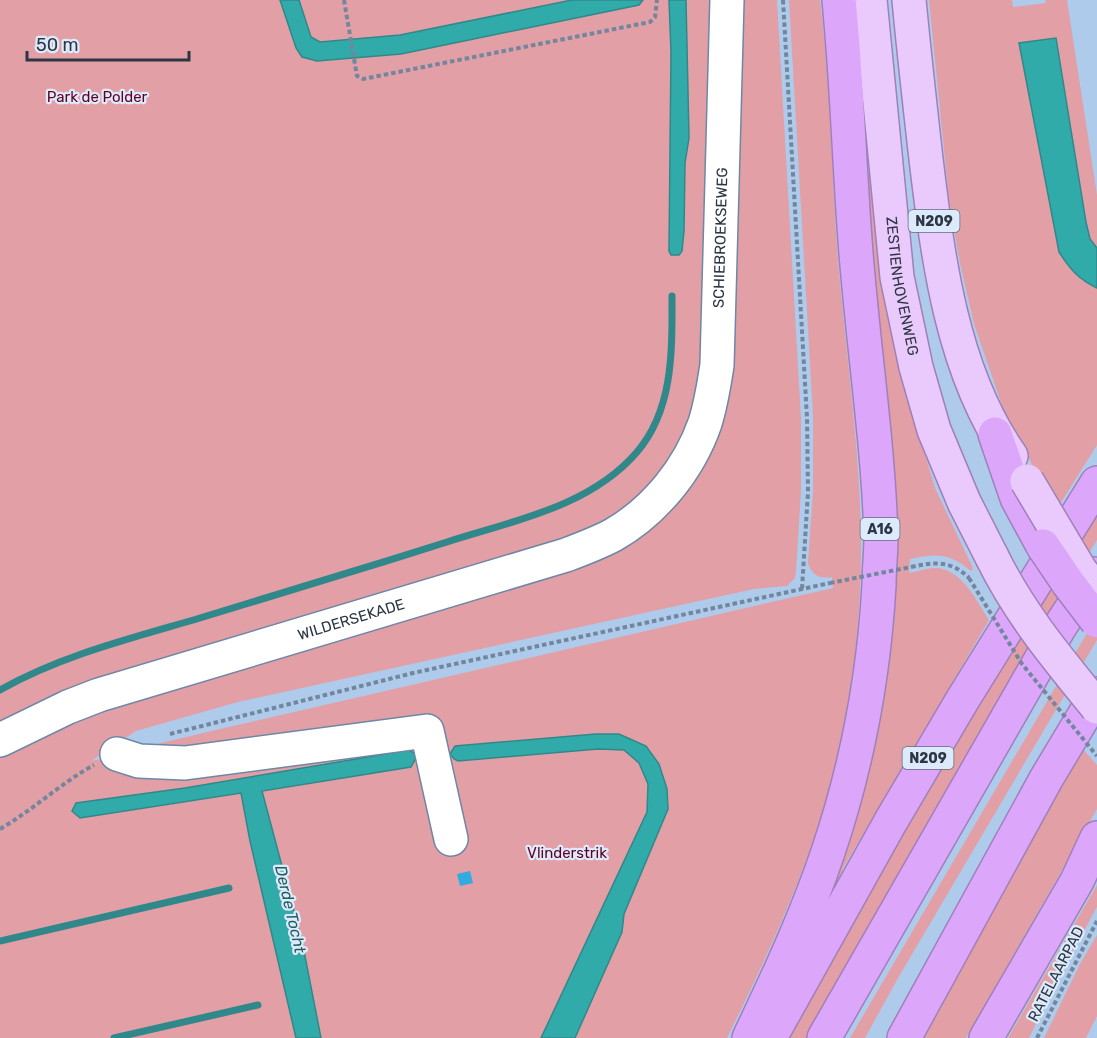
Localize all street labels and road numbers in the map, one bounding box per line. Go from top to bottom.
street label: SCHIEBROEKSEWEG [710,167,731,308]
road number: N209 [908,210,960,232]
street label: ZESTIENHOVENWEG [882,216,922,357]
road number: A16 [860,518,900,540]
street label: WILDERSEKADE [295,595,407,644]
road number: N209 [902,747,954,769]
street label: RATELAARPAD [1024,923,1088,1025]

